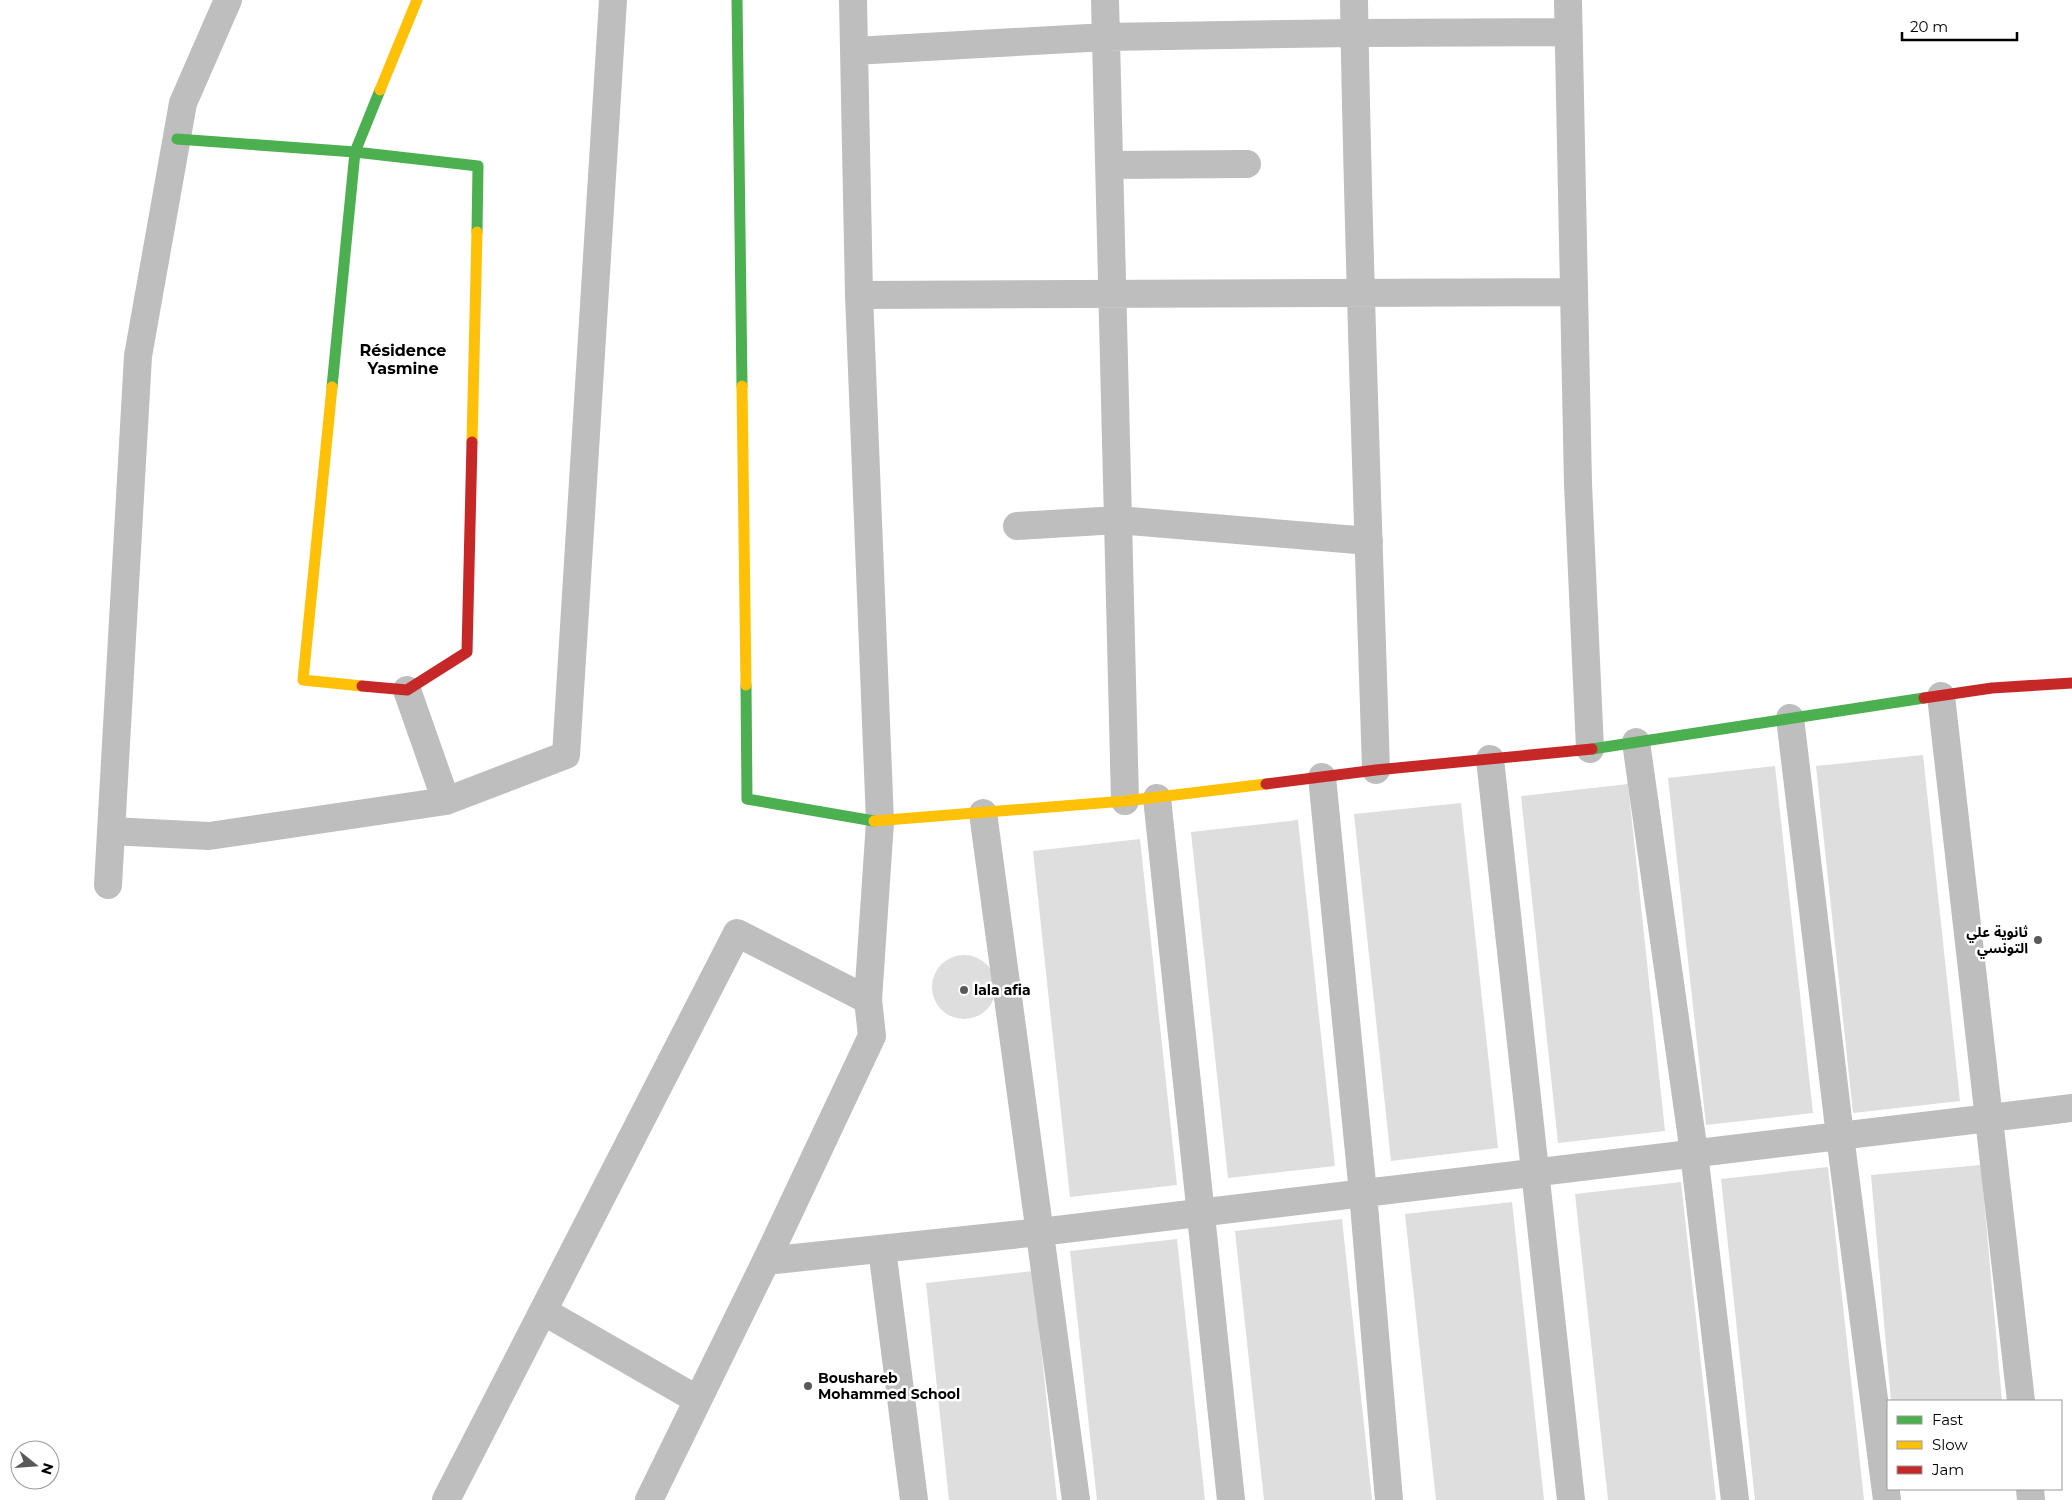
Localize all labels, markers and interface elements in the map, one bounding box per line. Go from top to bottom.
scale bar [1902,10,2017,42]
text: 20 m [1910,17,1948,36]
district label: Résidence Yasmine [360,341,446,378]
place label: ثانوية علي التونسي [1966,923,2029,959]
marker: ثانوية علي التونسي [2032,934,2044,946]
place label: lala afia [974,981,1031,999]
marker: lala afia [958,984,970,996]
place label: Boushareb Mohammed School [818,1369,960,1403]
marker: Boushareb Mohammed School [802,1380,814,1392]
legend [1887,1400,2062,1490]
text: Fast [1932,1410,1963,1429]
text: Slow [1932,1435,1968,1454]
north arrow [10,1440,60,1490]
text: Jam [1931,1460,1964,1479]
text: N [37,1461,58,1477]

